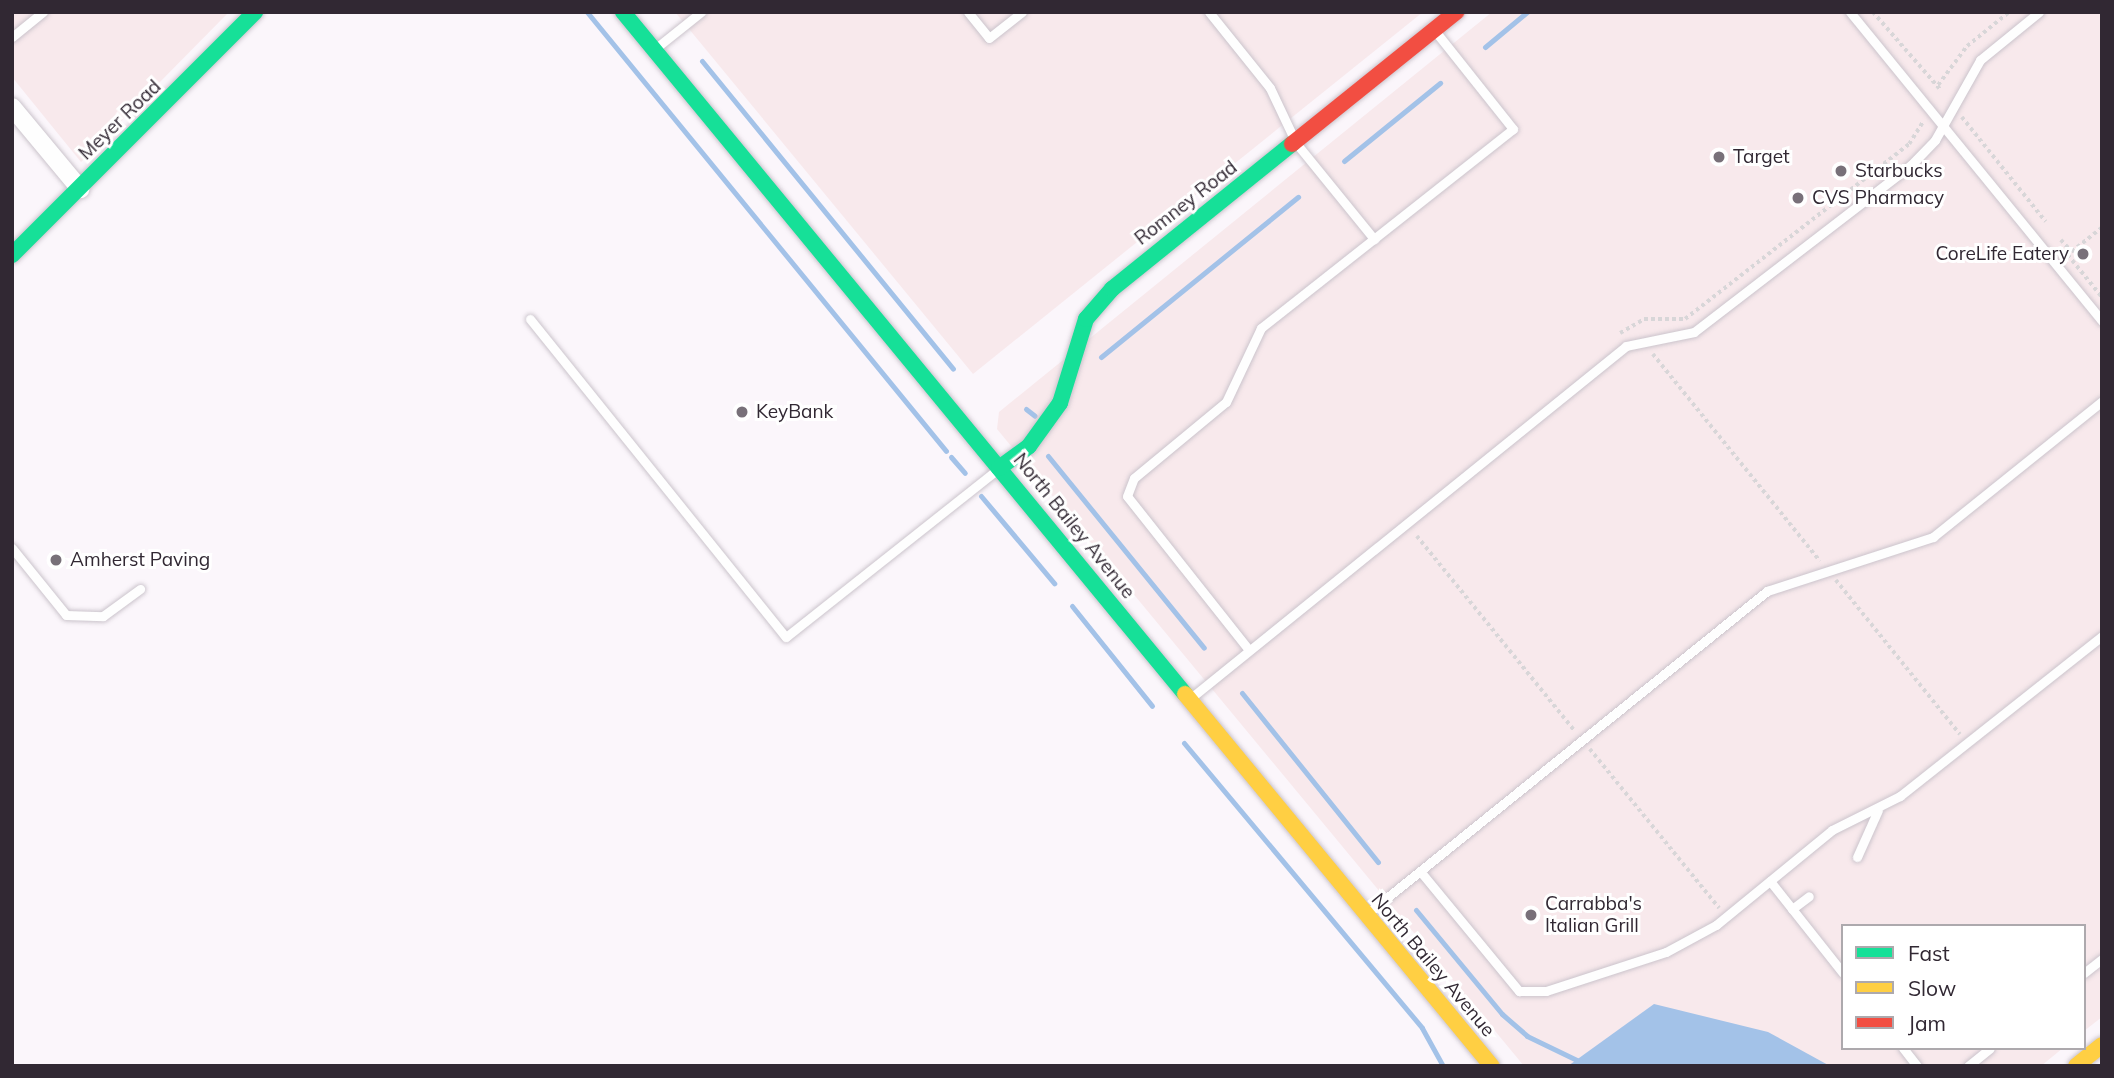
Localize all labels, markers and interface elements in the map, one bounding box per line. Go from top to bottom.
street label: Meyer Road [74,75,166,165]
place label: Target [1733,146,1790,168]
marker: Target [1711,149,1727,165]
street label: Romney Road [1130,156,1242,250]
place label: Starbucks [1855,160,1943,182]
marker: Starbucks [1833,163,1849,179]
place label: CVS Pharmacy [1812,187,1944,209]
marker: CVS Pharmacy [1790,190,1806,206]
place label: CoreLife Eatery [1936,243,2069,265]
marker: CoreLife Eatery [2075,246,2091,262]
place label: KeyBank [756,401,833,423]
marker: KeyBank [734,404,750,420]
street label: North Bailey Avenue [1009,449,1139,603]
place label: Amherst Paving [70,549,210,571]
marker: Amherst Paving [48,552,64,568]
street label: North Bailey Avenue [1366,889,1500,1041]
place label: Carrabba's Italian Grill [1545,893,1642,937]
marker: Carrabba's Italian Grill [1523,907,1539,923]
legend [1841,924,2086,1050]
text: Fast [1908,940,1950,966]
text: Slow [1908,975,1956,1001]
text: Jam [1908,1010,1946,1036]

